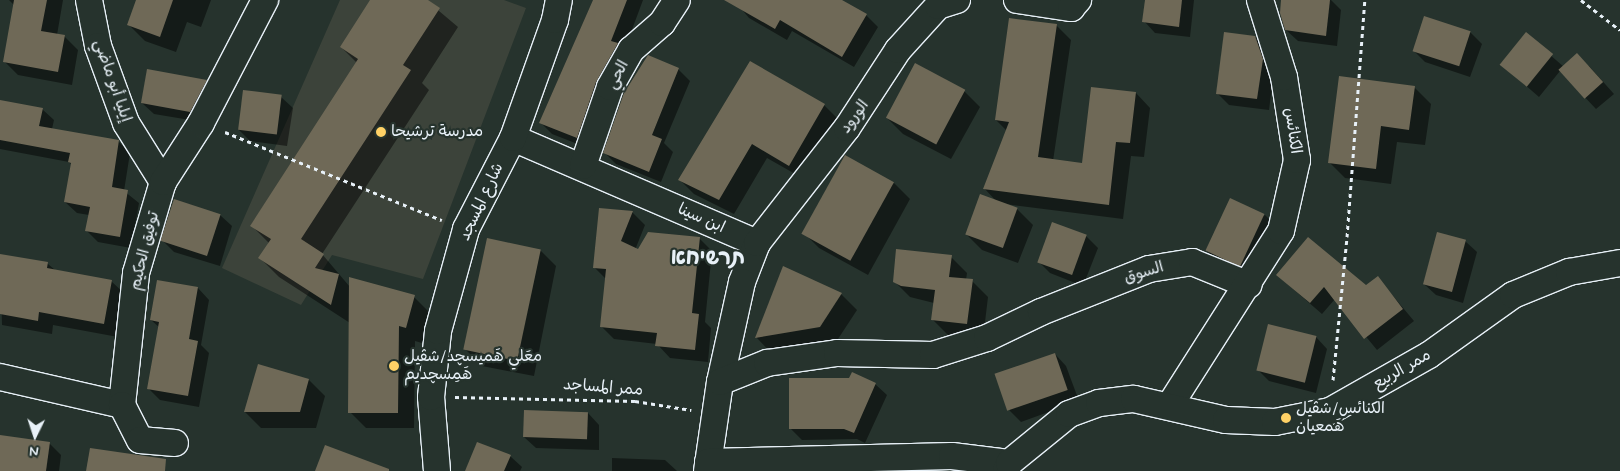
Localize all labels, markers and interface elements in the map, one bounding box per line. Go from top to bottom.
street label: إيليا أبو ماضي [89,37,135,125]
street label: الحي [603,57,633,93]
street label: الورود [836,96,874,138]
street label: الكنائس [1279,107,1305,155]
place label: مدرسة ترشيحا [391,122,483,142]
marker: مدرسة ترشيحا [375,126,387,138]
street label: شارع المسجد [456,160,508,244]
street label: ابن سينا [674,200,728,238]
street label: توفيق الحكيم [126,210,164,292]
district label: תרשיחא [671,245,745,271]
street label: السوق [1122,258,1166,288]
street label: ممر الربيع [1370,346,1434,394]
place label: معَلي هَميسچد/شڤيل هَمِسچديم [404,347,542,385]
marker: معَلي هَميسچد/شڤيل هَمِسچديم [388,360,400,372]
street label: ممر المساجد [562,376,644,400]
place label: الكنائس/شڤيل هَمعيان [1296,399,1385,437]
north arrow [10,411,60,461]
marker: الكنائس/شڤيل هَمعيان [1280,412,1292,424]
text: N [29,442,39,460]

